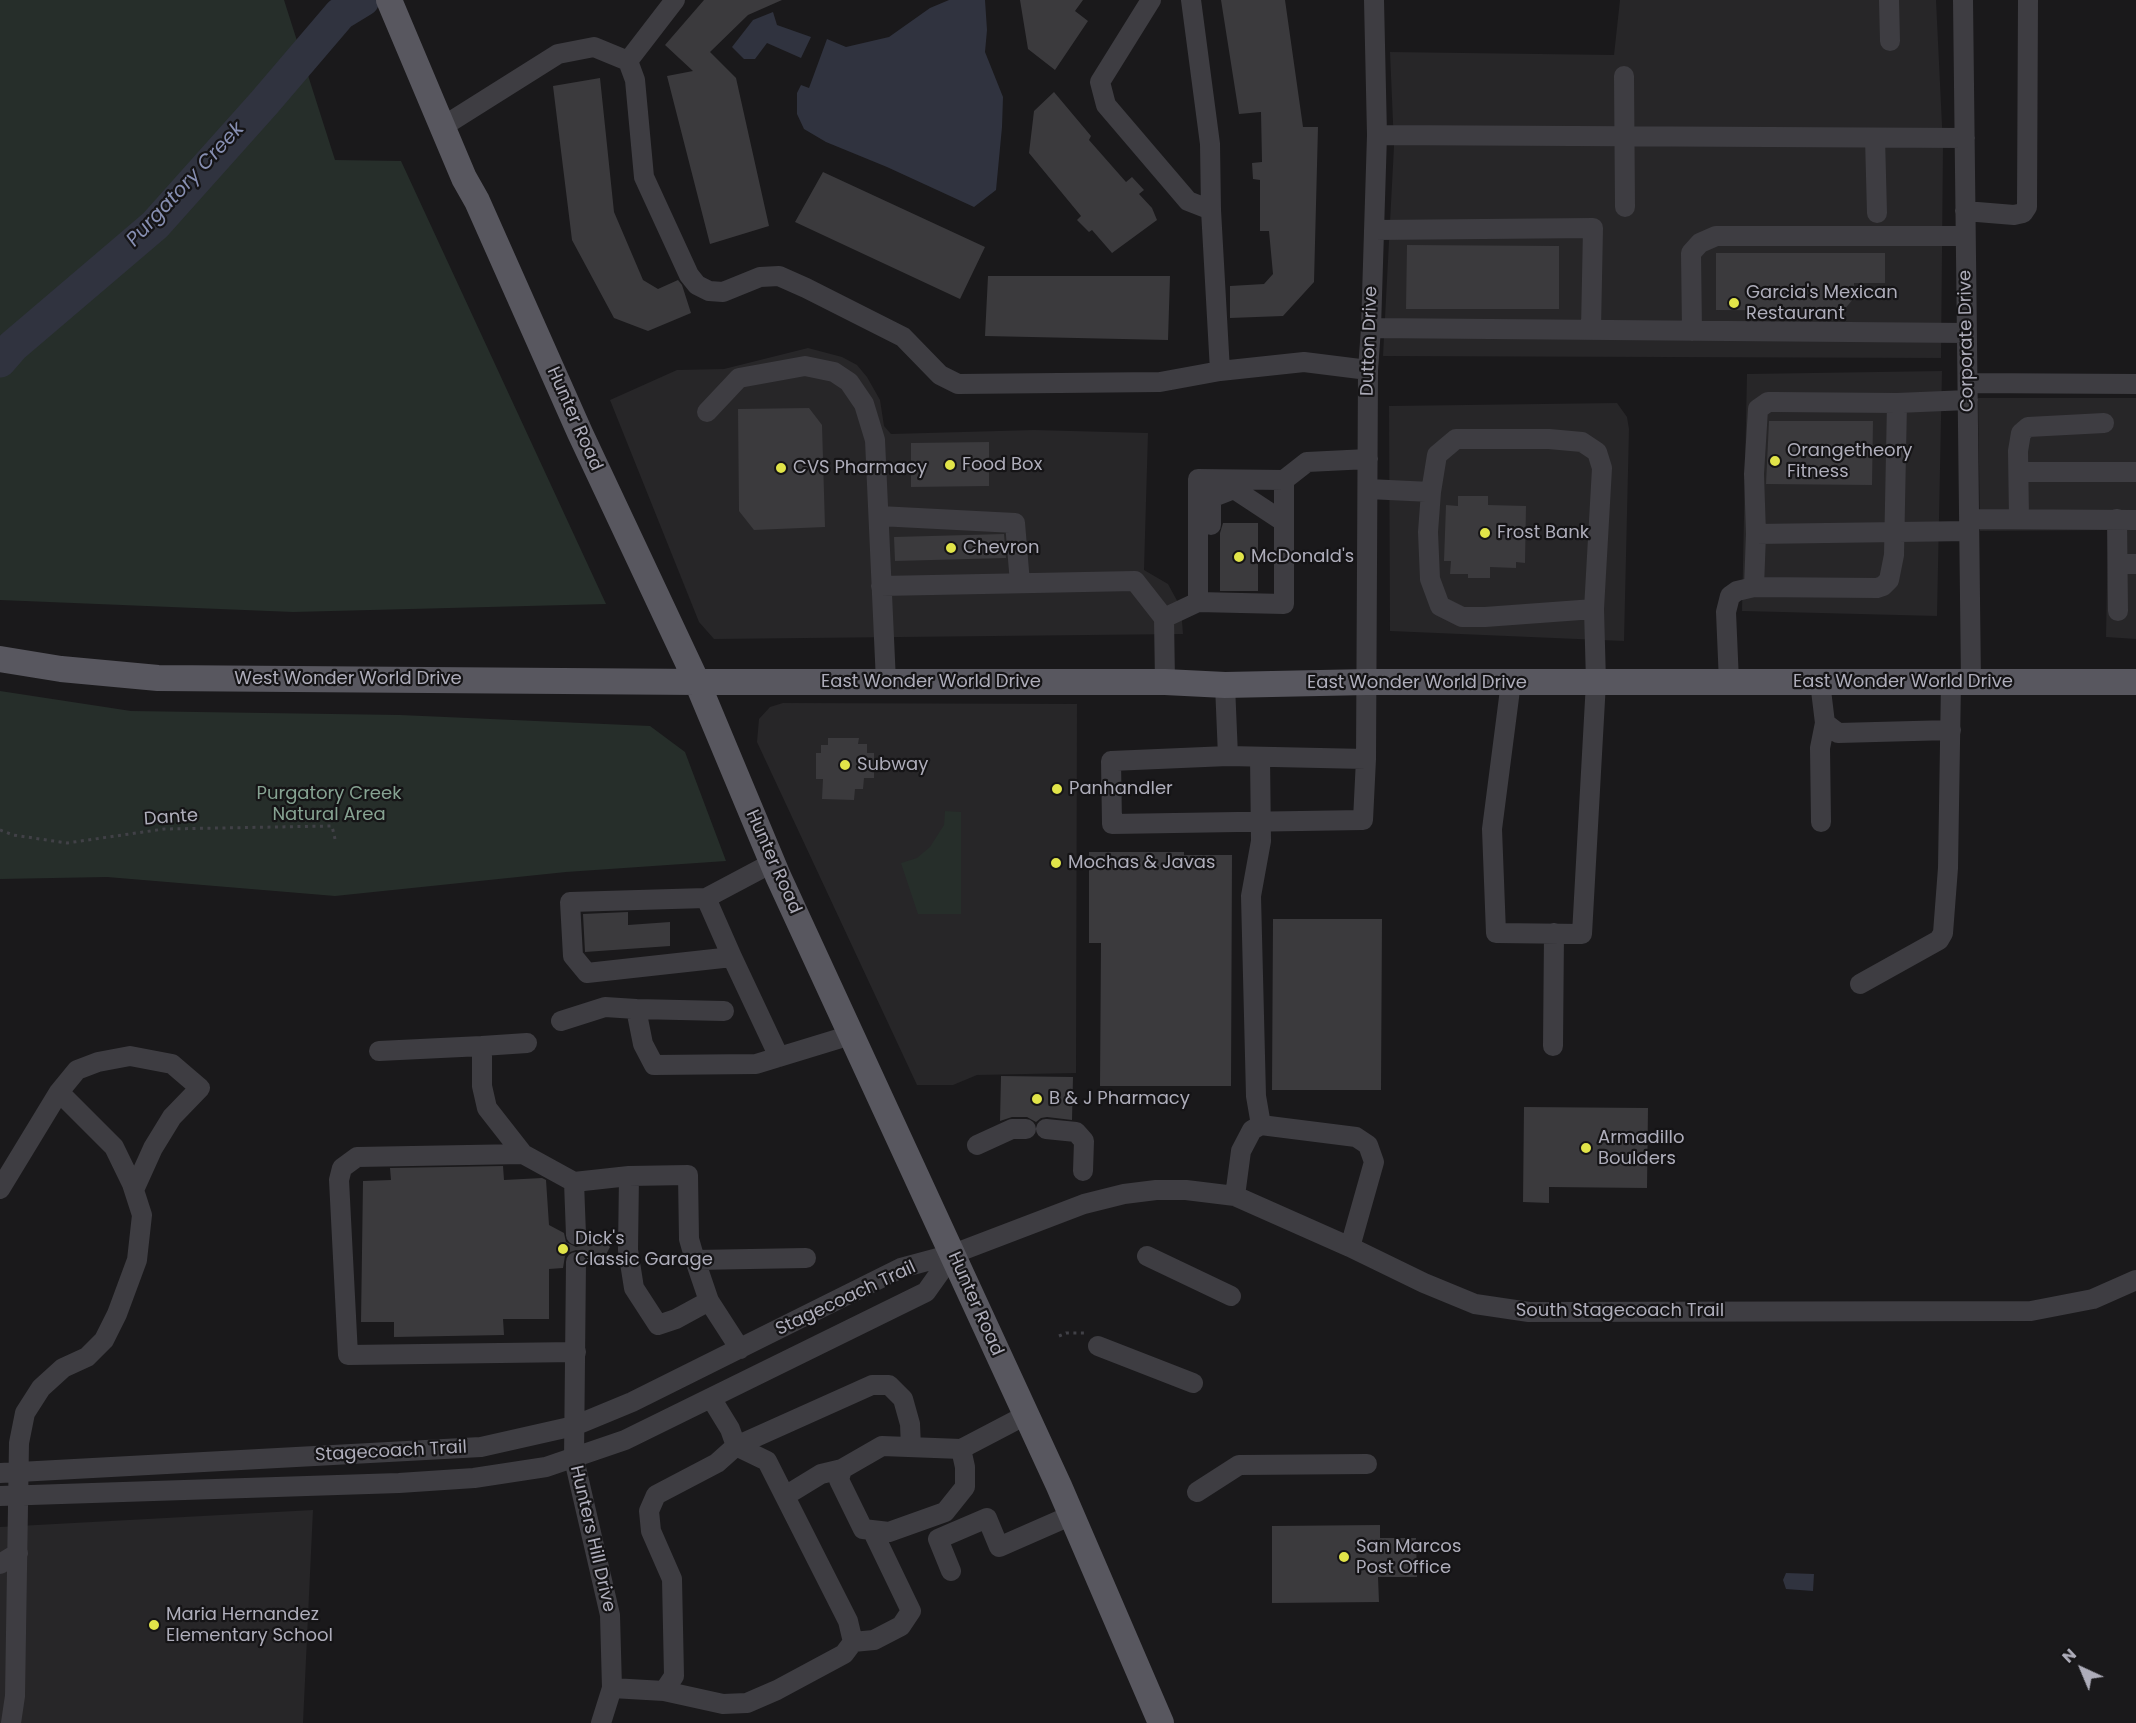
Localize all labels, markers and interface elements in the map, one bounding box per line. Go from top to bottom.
water label: Purgatory Creek [122,118,250,252]
street label: Corporate Drive [1955,270,1979,412]
place label: Garcia's Mexican Restaurant [1746,282,1898,324]
street label: Dutton Drive [1357,285,1383,397]
marker: Garcia's Mexican Restaurant [1727,296,1741,310]
street label: Hunter Road [541,364,607,474]
place label: Orangetheory Fitness [1787,440,1912,482]
place label: Food Box [962,454,1042,476]
marker: Orangetheory Fitness [1768,454,1782,468]
place label: CVS Pharmacy [793,457,927,479]
marker: Food Box [943,458,957,472]
marker: CVS Pharmacy [774,461,788,475]
place label: Frost Bank [1497,522,1589,544]
marker: Frost Bank [1478,526,1492,540]
place label: Chevron [963,537,1039,559]
marker: Chevron [944,541,958,555]
place label: McDonald's [1251,546,1354,568]
marker: McDonald's [1232,550,1246,564]
street label: West Wonder World Drive [234,668,462,690]
street label: East Wonder World Drive [821,671,1041,693]
street label: East Wonder World Drive [1793,671,2013,693]
street label: East Wonder World Drive [1307,672,1527,694]
place label: Subway [857,754,928,776]
marker: Subway [838,758,852,772]
place label: Panhandler [1069,778,1173,800]
marker: Panhandler [1050,782,1064,796]
park label: Purgatory Creek Natural Area [257,783,401,826]
street label: Dante [143,805,199,831]
street label: Hunter Road [740,807,806,917]
place label: Mochas & Javas [1068,852,1215,874]
marker: Mochas & Javas [1049,856,1063,870]
place label: B & J Pharmacy [1049,1088,1190,1110]
marker: B & J Pharmacy [1030,1092,1044,1106]
place label: Armadillo Boulders [1598,1127,1685,1170]
marker: Armadillo Boulders [1579,1141,1593,1155]
place label: Dick's Classic Garage [575,1228,713,1270]
marker: Dick's Classic Garage [556,1242,570,1256]
street label: Hunter Road [942,1249,1008,1359]
street label: Stagecoach Trail [773,1257,919,1341]
street label: South Stagecoach Trail [1516,1300,1724,1322]
street label: Stagecoach Trail [315,1437,467,1467]
street label: Hunters Hill Drive [565,1464,619,1614]
place label: San Marcos Post Office [1356,1536,1461,1578]
marker: San Marcos Post Office [1337,1550,1351,1564]
place label: Maria Hernandez Elementary School [166,1604,333,1646]
marker: Maria Hernandez Elementary School [147,1618,161,1632]
north arrow [2052,1639,2112,1699]
text: N [2057,1643,2081,1668]

